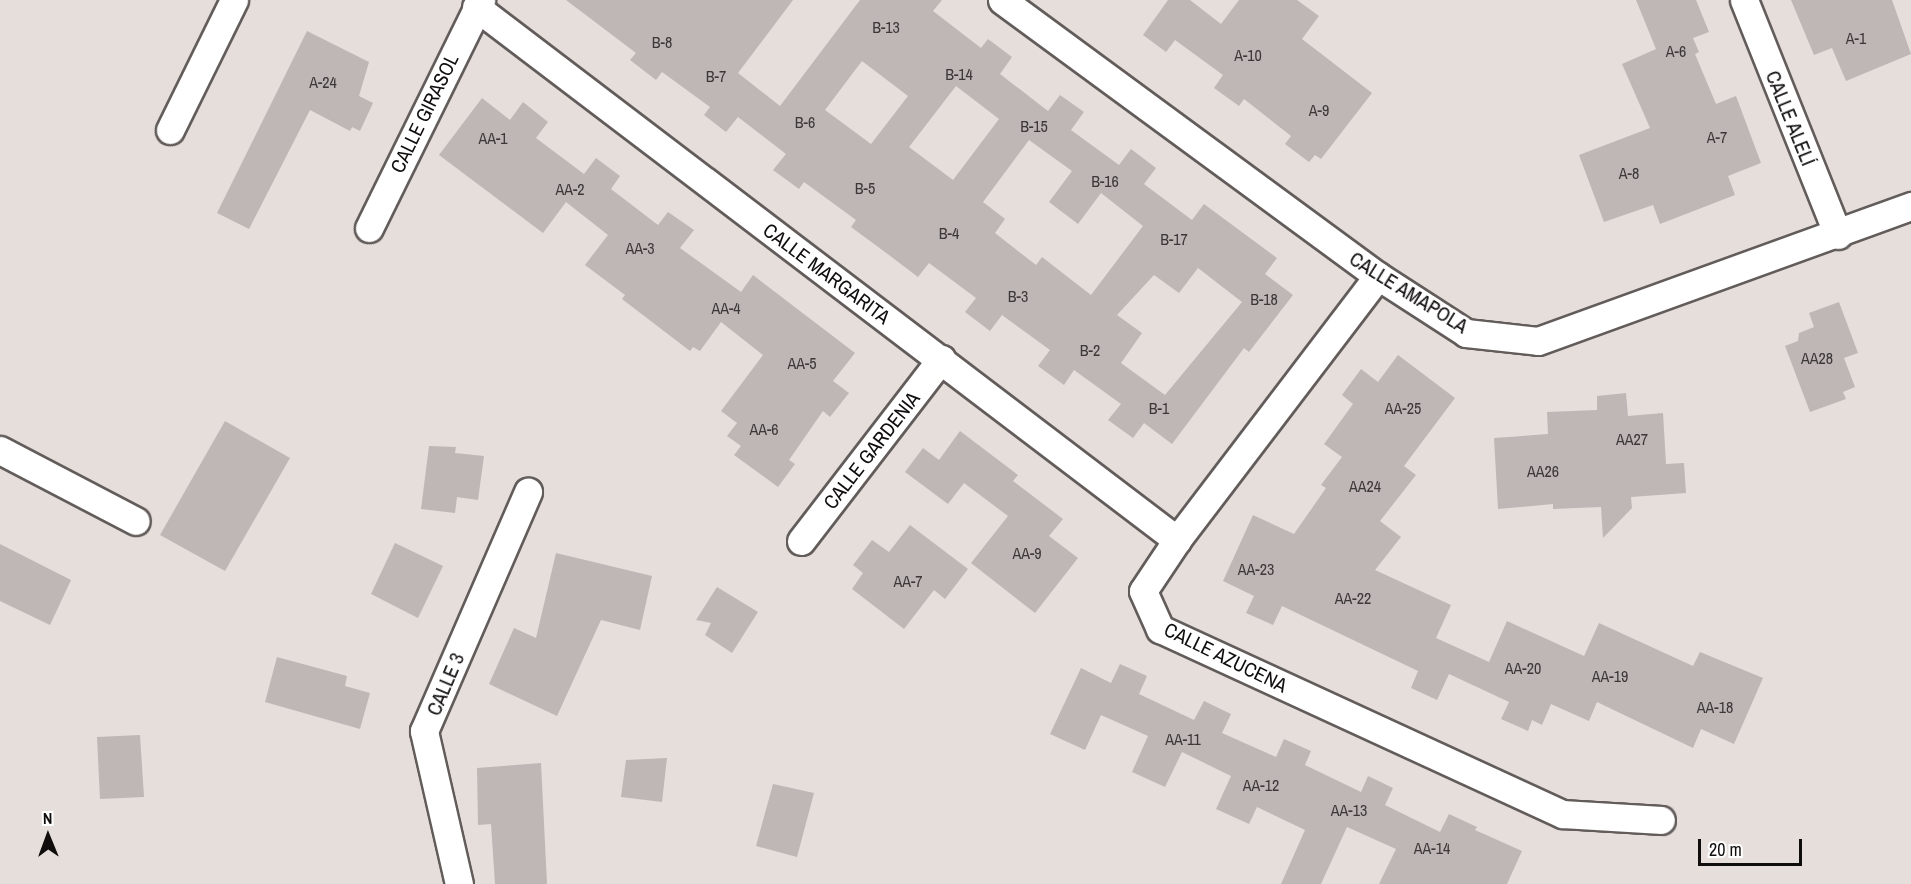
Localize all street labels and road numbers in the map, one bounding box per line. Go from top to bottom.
street label: CALLE GIRASOL [385,50,463,176]
street label: CALLE ALELÍ [1761,67,1821,169]
street label: CALLE MARGARITA [759,217,895,329]
street label: CALLE AMAPOLA [1345,246,1473,338]
street label: CALLE GARDENIA [818,387,924,513]
street label: CALLE AZUCENA [1160,617,1292,697]
street label: CALLE 3 [421,649,469,719]

